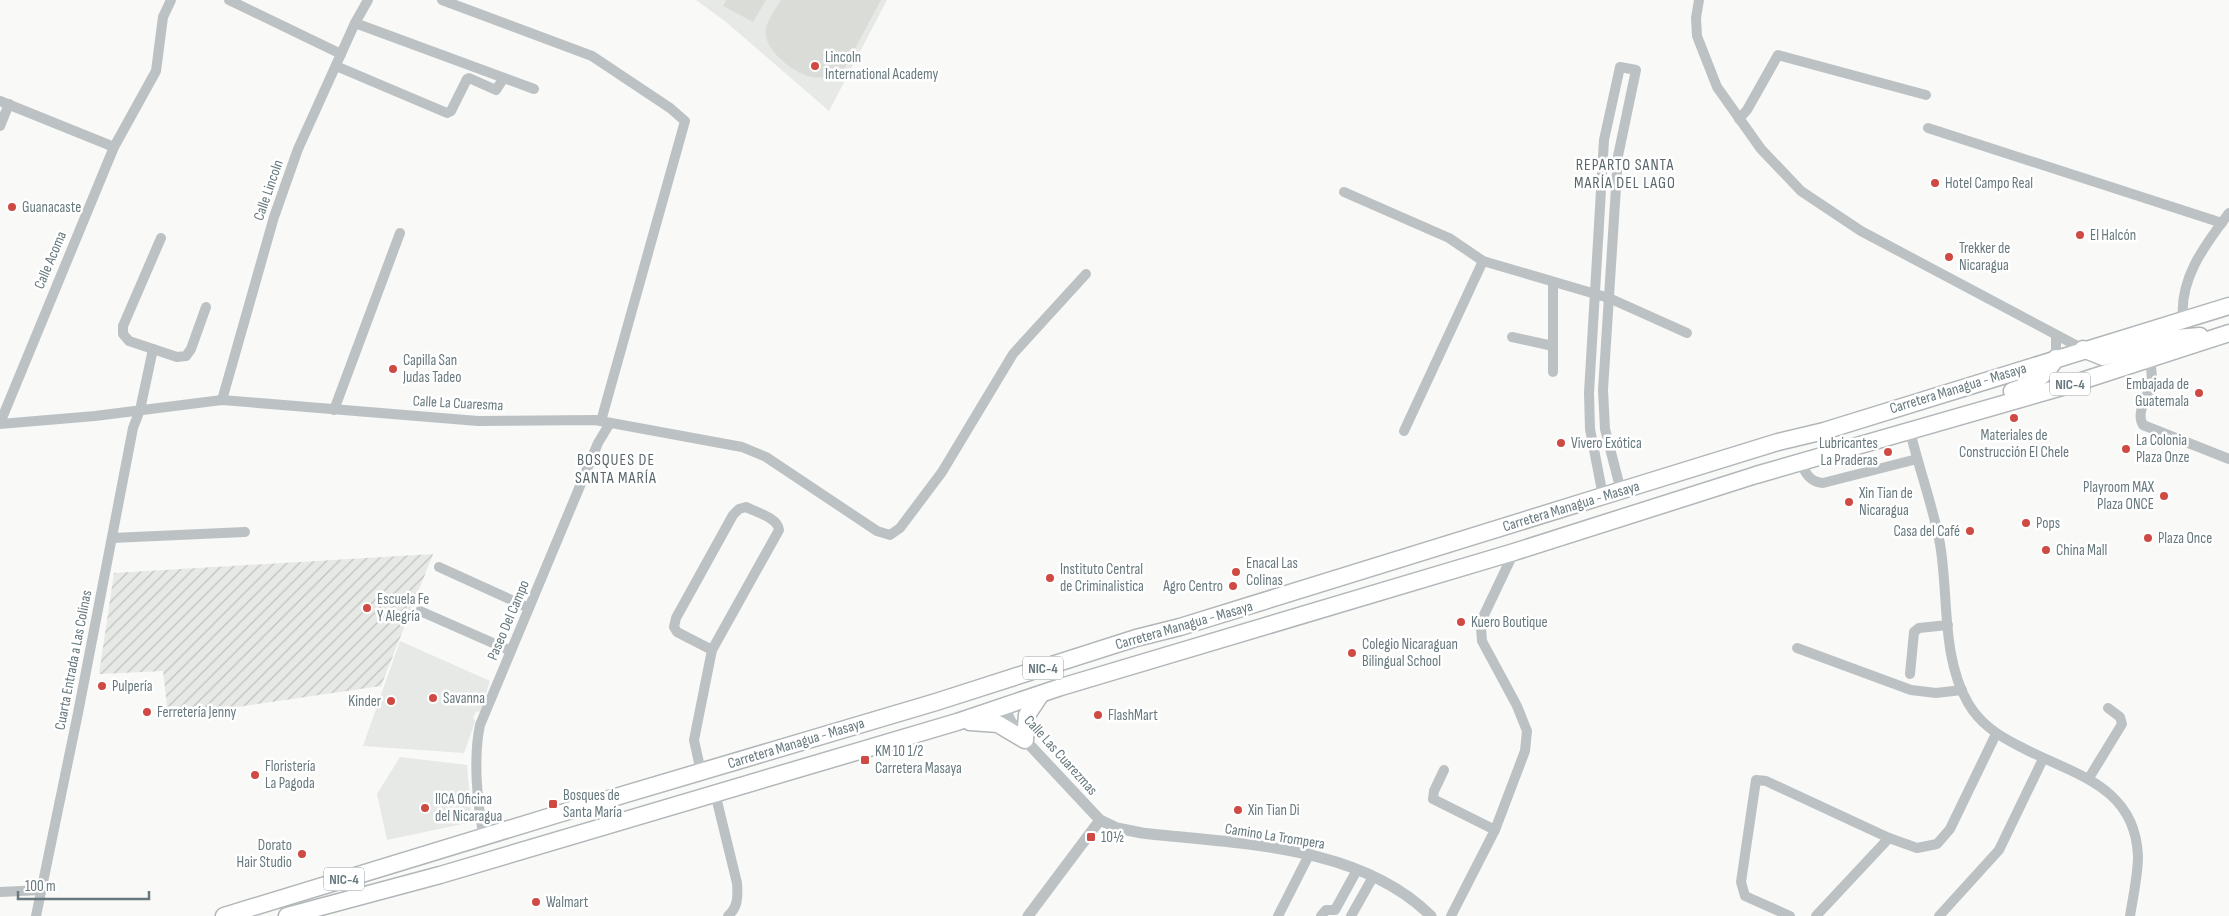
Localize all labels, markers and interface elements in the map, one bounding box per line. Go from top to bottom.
place label: Lincoln International Academy [825,48,939,84]
marker: Lincoln International Academy [809,60,821,72]
district label: REPARTO SANTA MARÍA DEL LAGO [1574,156,1676,193]
street label: Calle Lincoln [249,157,288,223]
place label: Hotel Campo Real [1945,174,2033,193]
marker: Hotel Campo Real [1929,177,1941,189]
place label: Guanacaste [22,198,81,217]
marker: Guanacaste [6,201,18,213]
place label: El Halcón [2090,226,2136,245]
street label: Calle Acoma [30,228,71,292]
marker: El Halcón [2074,229,2086,241]
place label: Trekker de Nicaragua [1959,239,2010,275]
marker: Trekker de Nicaragua [1943,251,1955,263]
place label: Capilla San Judas Tadeo [402,351,462,387]
street label: Carretera Managua - Masaya [1887,359,2029,418]
marker: Capilla San Judas Tadeo [387,363,399,375]
road number: NIC-4 [2050,372,2090,396]
place label: Embajada de Guatemala [2126,375,2189,411]
marker: Embajada de Guatemala [2193,387,2205,399]
street label: Calle La Cuaresma [412,392,504,415]
marker: Materiales de Construcción El Chele [2008,412,2020,424]
place label: Materiales de Construcción El Chele [1959,426,2069,462]
place label: La Colonia Plaza Onze [2136,431,2189,467]
place label: Vivero Exótica [1571,434,1642,453]
place label: Lubricantes La Praderas [1819,434,1878,470]
marker: Vivero Exótica [1555,437,1567,449]
marker: La Colonia Plaza Onze [2120,443,2132,455]
marker: Lubricantes La Praderas [1882,446,1894,458]
district label: BOSQUES DE SANTA MARÍA [575,451,657,488]
street label: Carretera Managua - Masaya [1500,477,1642,536]
place label: Playroom MAX Plaza ONCE [2083,478,2155,514]
place label: Xin Tian de Nicaragua [1858,484,1913,520]
marker: Playroom MAX Plaza ONCE [2158,490,2170,502]
marker: Xin Tian de Nicaragua [1843,496,1855,508]
place label: Pops [2036,514,2060,533]
marker: Pops [2020,517,2032,529]
place label: Casa del Café [1893,522,1960,541]
marker: Casa del Café [1964,525,1976,537]
place label: Plaza Once [2158,529,2212,548]
marker: Plaza Once [2142,532,2154,544]
place label: China Mall [2056,541,2107,560]
marker: China Mall [2040,544,2052,556]
place label: Enacal Las Colinas [1246,554,1298,590]
place label: Instituto Central de Criminalistica [1060,560,1144,596]
marker: Enacal Las Colinas [1230,566,1242,578]
marker: Instituto Central de Criminalistica [1044,572,1056,584]
street label: Paseo Del Campo [483,577,534,663]
place label: Agro Centro [1162,577,1223,596]
marker: Agro Centro [1227,580,1239,592]
street label: Cuarta Entrada a Las Colinas [51,589,96,732]
place label: Escuela Fe Y Alegría [377,590,429,626]
street label: Carretera Managua - Masaya [1113,597,1255,654]
marker: Escuela Fe Y Alegría [361,602,373,614]
place label: Kuero Boutique [1471,613,1548,632]
marker: Kuero Boutique [1455,616,1467,628]
place label: Colegio Nicaraguan Bilingual School [1362,635,1458,671]
marker: Colegio Nicaraguan Bilingual School [1346,647,1358,659]
road number: NIC-4 [1023,656,1063,680]
place label: Pulpería [112,677,153,696]
marker: Pulpería [96,680,108,692]
place label: Savanna [443,689,485,708]
place label: Kinder [348,692,382,711]
marker: Savanna [427,692,439,704]
marker: Kinder [385,695,397,707]
place label: Ferretería Jenny [157,703,237,722]
marker: Ferretería Jenny [141,706,153,718]
place label: FlashMart [1108,706,1158,725]
marker: FlashMart [1092,709,1104,721]
street label: Calle Las Cuarezmas [1020,711,1102,799]
street label: Carretera Managua - Masaya [725,714,867,773]
place label: KM 10 1/2 Carretera Masaya [875,742,962,778]
marker: KM 10 1/2 Carretera Masaya [859,754,871,766]
place label: Floristería La Pagoda [265,757,316,793]
marker: Floristería La Pagoda [249,769,261,781]
place label: Bosques de Santa María [563,786,622,822]
place label: IICA Oficina del Nicaragua [435,790,503,826]
marker: Bosques de Santa María [547,798,559,810]
place label: Xin Tian Di [1247,801,1300,820]
marker: IICA Oficina del Nicaragua [419,802,431,814]
marker: Xin Tian Di [1232,804,1244,816]
street label: Camino La Trompera [1224,819,1326,854]
place label: 10½ [1101,828,1124,847]
marker: 10½ [1085,831,1097,843]
place label: Dorato Hair Studio [237,836,292,872]
marker: Dorato Hair Studio [296,848,308,860]
scale bar [18,868,149,900]
road number: NIC-4 [324,868,364,891]
text: 100 m [25,877,56,896]
place label: Walmart [546,893,589,912]
marker: Walmart [530,896,542,908]

